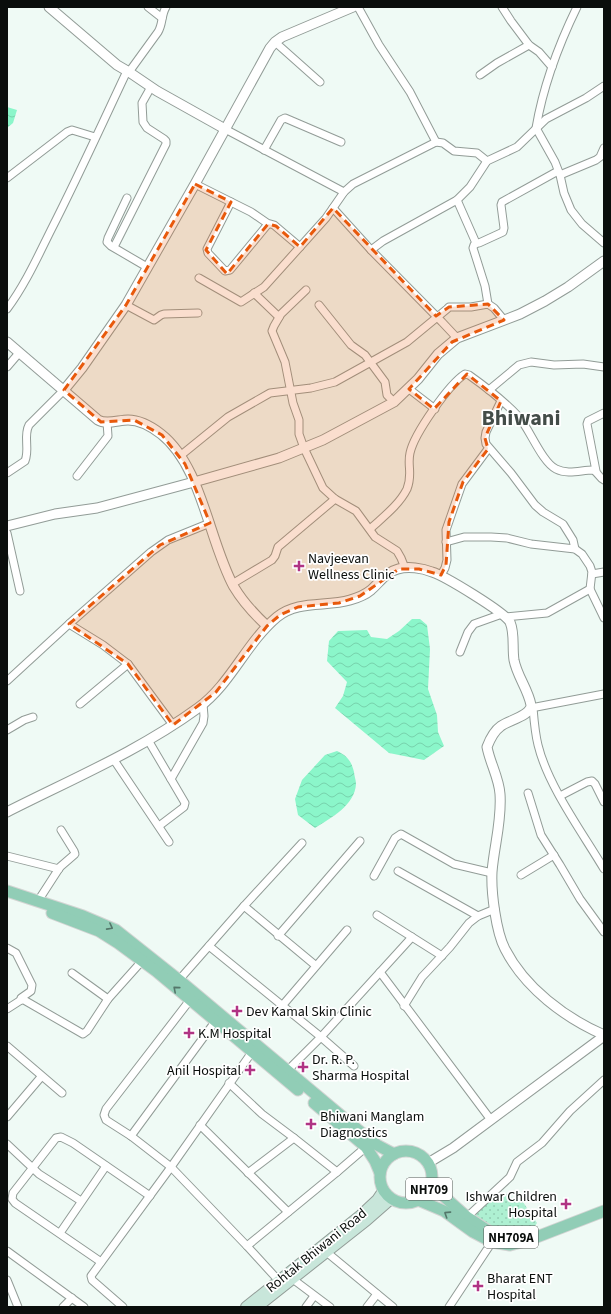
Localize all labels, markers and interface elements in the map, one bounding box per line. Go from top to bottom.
district label: Bhiwani [481,402,561,434]
place label: Navjeevan Wellness Clinic [308,549,395,585]
marker: Navjeevan Wellness Clinic [293,560,305,572]
one-way arrow [106,922,113,930]
one-way arrow [174,986,181,993]
place label: Dev Kamal Skin Clinic [246,1002,373,1022]
marker: Dev Kamal Skin Clinic [231,1005,243,1017]
place label: K.M Hospital [198,1024,272,1044]
marker: K.M Hospital [183,1027,195,1039]
place label: Dr. R. P. Sharma Hospital [312,1050,410,1086]
place label: Anil Hospital [167,1061,241,1081]
marker: Dr. R. P. Sharma Hospital [297,1061,309,1073]
marker: Anil Hospital [244,1064,256,1076]
place label: Bhiwani Manglam Diagnostics [320,1107,424,1143]
marker: Bhiwani Manglam Diagnostics [305,1118,317,1130]
road number: NH709 [406,1178,452,1200]
place label: Ishwar Children Hospital [465,1187,557,1223]
marker: Ishwar Children Hospital [560,1198,572,1210]
street label: Rohtak Bhiwani Road [262,1204,371,1298]
one-way arrow [444,1211,451,1218]
road number: NH709A [484,1226,538,1248]
place label: Bharat ENT Hospital [487,1269,553,1305]
marker: Bharat ENT Hospital [472,1280,484,1292]

